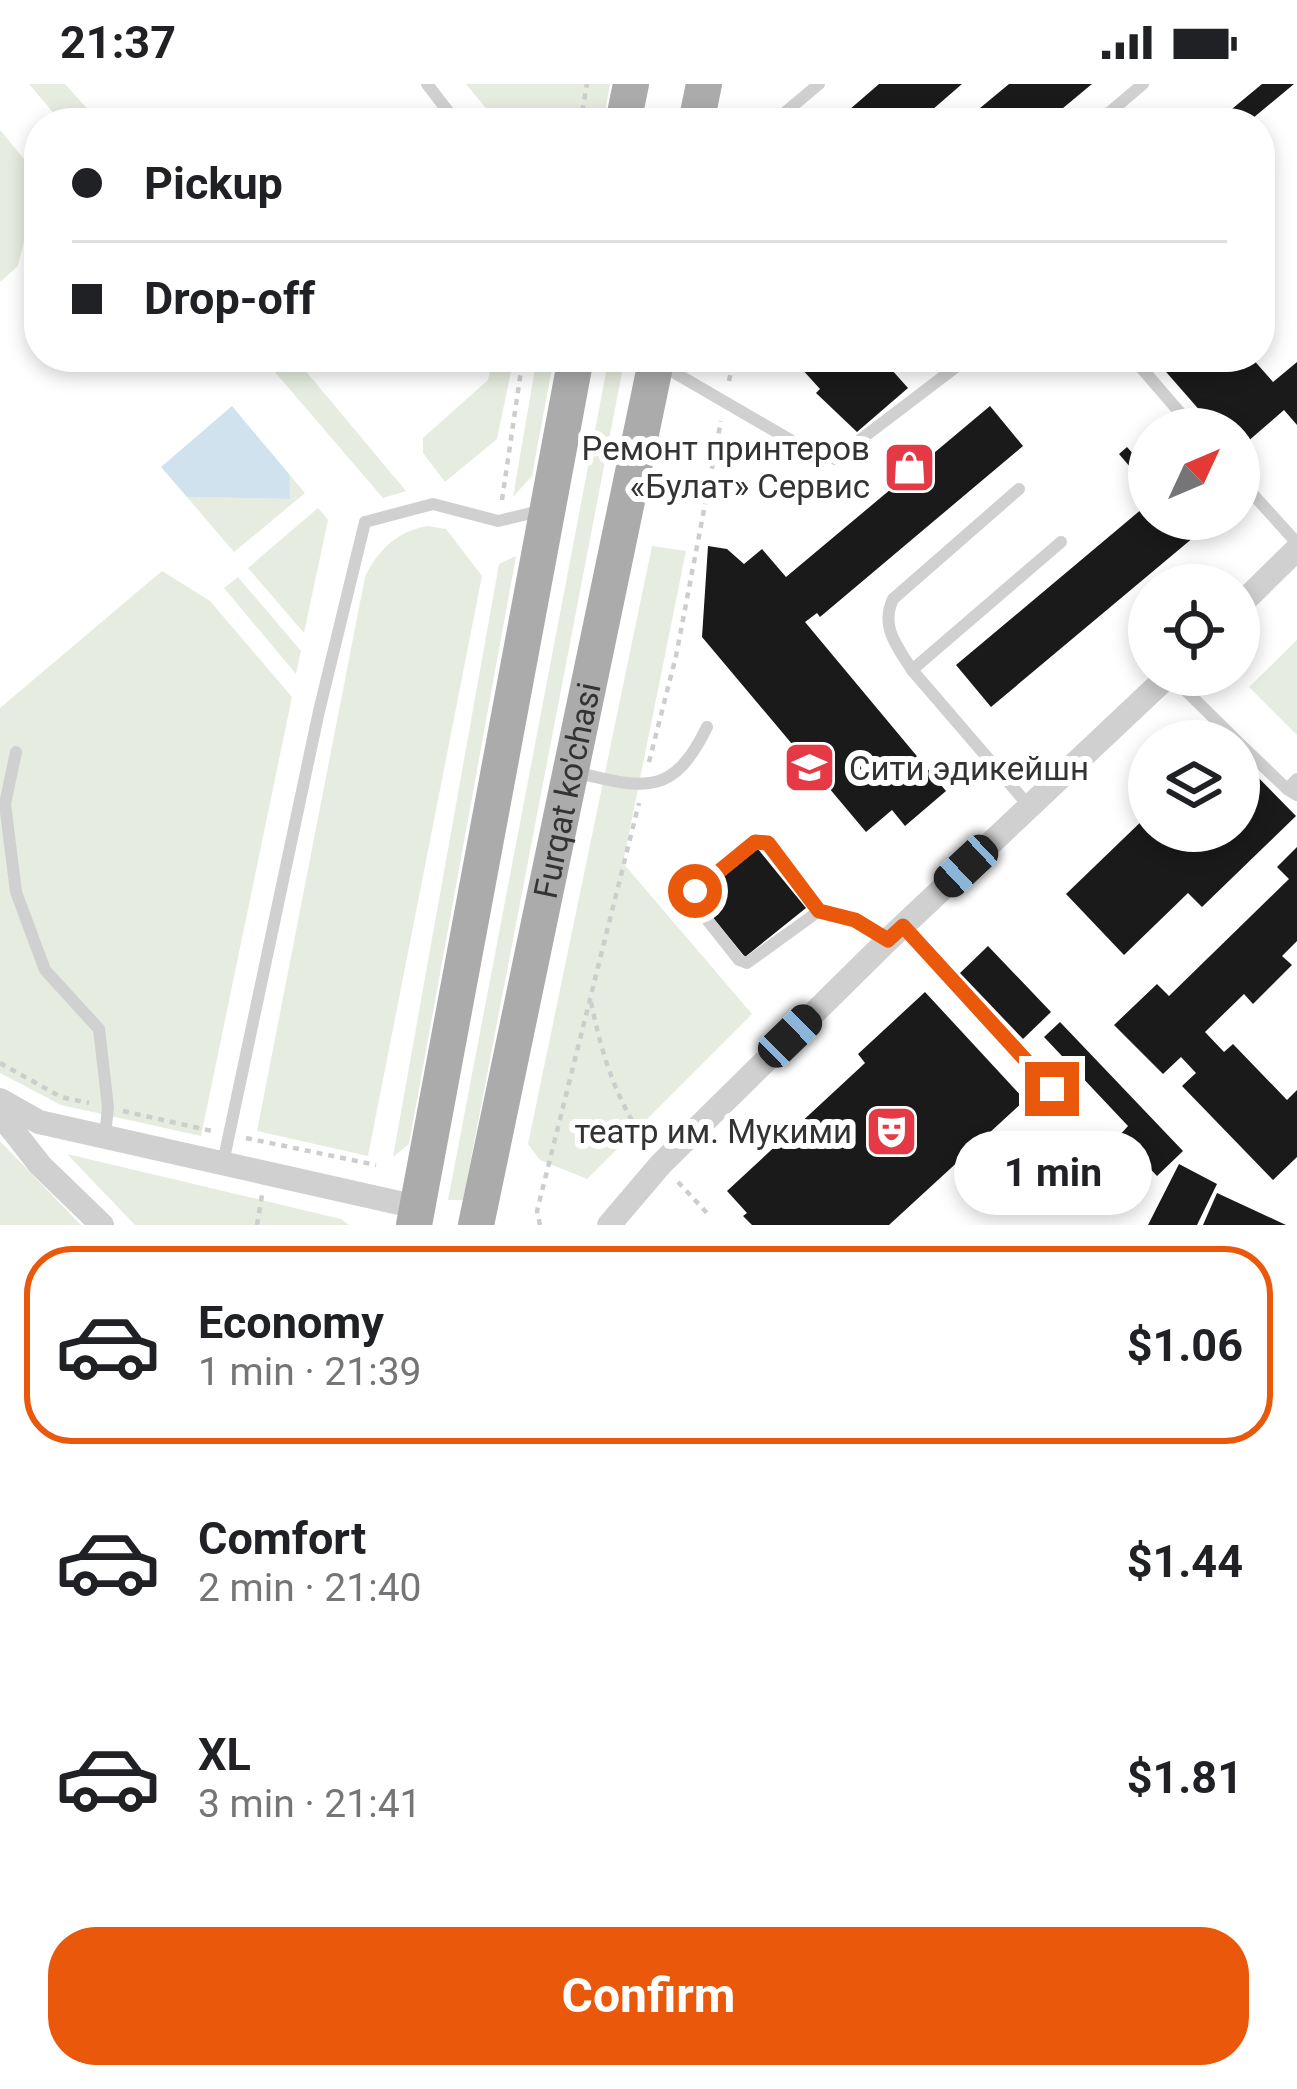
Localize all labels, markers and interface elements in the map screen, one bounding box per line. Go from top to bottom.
text: 21:37 [60,16,176,69]
text: Pickup [144,157,283,210]
text: Drop-off [144,272,315,325]
north arrow [1128,408,1260,540]
map controls [1128,408,1260,852]
place label: Ремонт принтеров «Булат» Сервис [582,429,870,506]
shop icon: Ремонт принтеров «Булат» Сервис [881,439,937,495]
button: locate [1128,564,1260,696]
street label: Furqat ko'chasi [525,679,608,902]
button: layers [1128,720,1260,852]
school or university icon: Сити эдикейшн [782,740,838,796]
place label: Сити эдикейшн [849,749,1089,788]
car [927,828,1005,904]
route start [668,864,722,918]
car [752,998,828,1074]
route end [1025,1062,1079,1116]
theatre icon: театр им. Мукими [863,1103,919,1159]
place label: театр им. Мукими [574,1112,852,1151]
callout: 1 min [953,1131,1151,1215]
text: 1 min [1004,1150,1102,1196]
icon: car [54,1291,162,1399]
text: Economy [198,1296,384,1349]
text: $1.06 [1127,1319,1243,1372]
text: 1 min · 21:39 [198,1349,421,1395]
icon: car [54,1507,162,1615]
text: Comfort [198,1512,366,1565]
text: $1.44 [1127,1535,1243,1588]
text: 2 min · 21:40 [198,1565,421,1611]
icon: car [54,1723,162,1831]
text: XL [198,1728,251,1781]
text: $1.81 [1127,1751,1243,1804]
text: 3 min · 21:41 [198,1781,421,1827]
button: Confirm [48,1927,1249,2065]

